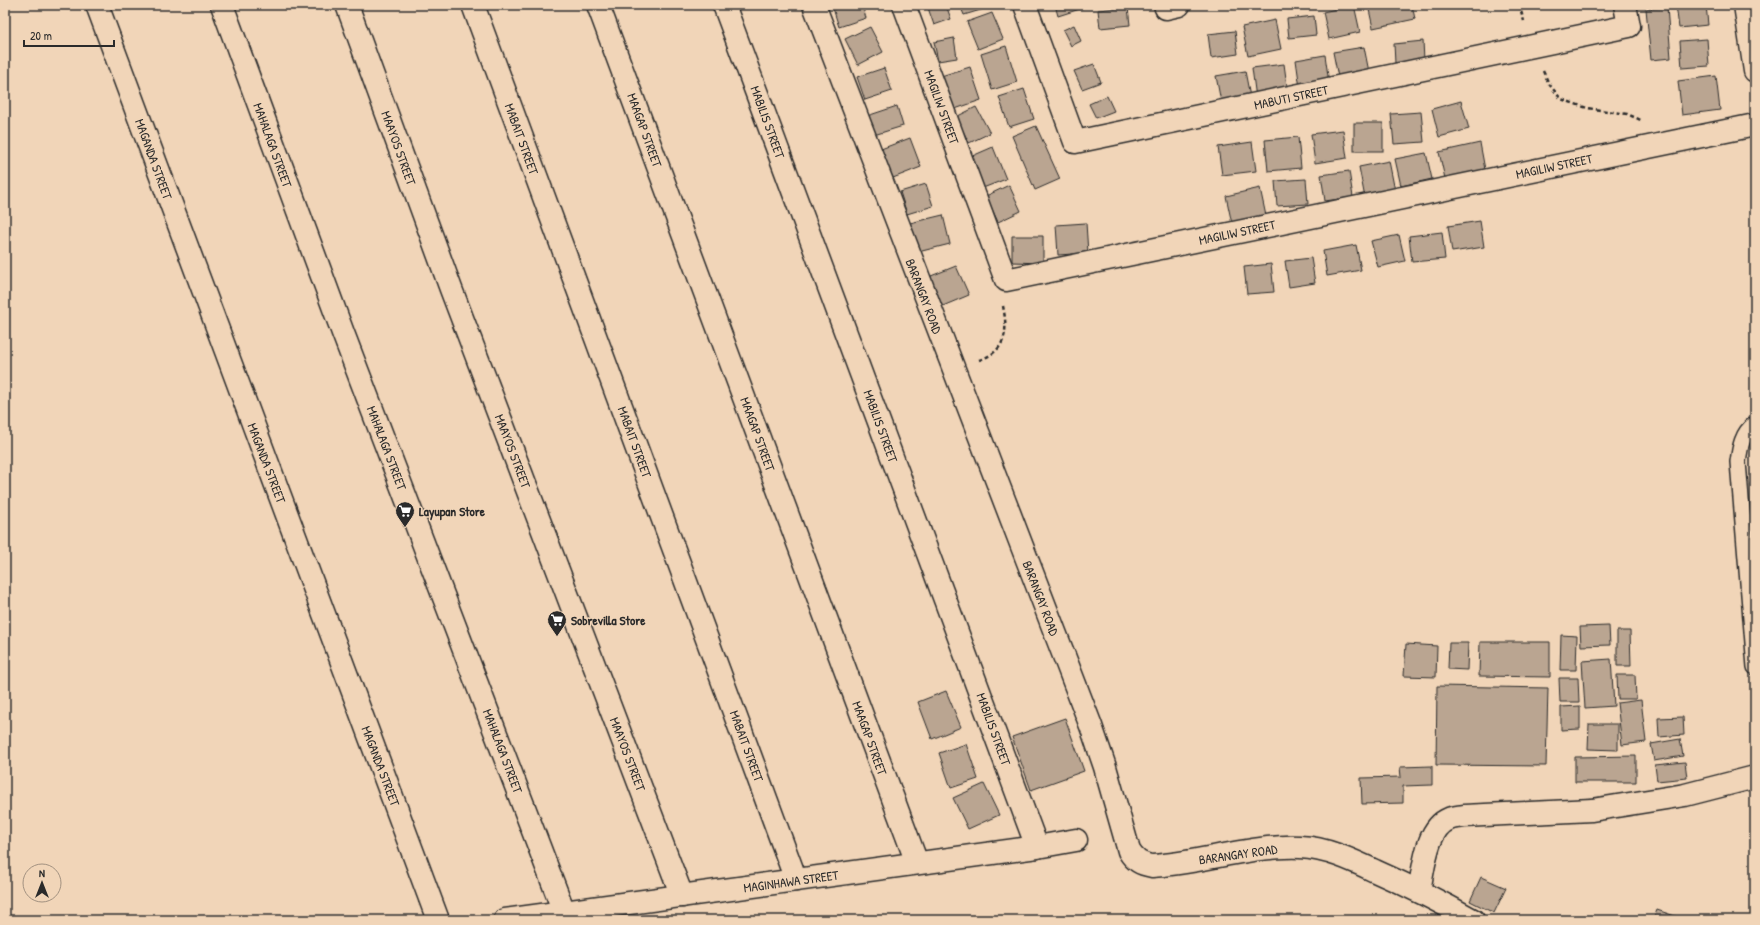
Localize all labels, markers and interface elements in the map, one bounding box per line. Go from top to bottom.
scale bar [24,22,114,48]
text: 20 m [30,27,52,44]
street label: MAGILIW STREET [920,67,964,147]
street label: MABUTI STREET [1252,80,1331,114]
street label: MABILIS STREET [747,83,790,162]
street label: MAAGAP STREET [623,90,667,170]
street label: MAHALAGA STREET [249,100,297,191]
street label: MABAIT STREET [501,101,544,178]
street label: MAAYOS STREET [377,108,421,189]
street label: MAGANDA STREET [131,116,177,203]
street label: MAGILIW STREET [1514,149,1595,183]
street label: MAGILIW STREET [1197,215,1278,249]
street label: BARANGAY ROAD [901,256,947,337]
street label: MABILIS STREET [860,387,903,466]
street label: MAAGAP STREET [736,394,780,474]
street label: MAHALAGA STREET [363,403,412,494]
street label: MABAIT STREET [614,404,657,481]
street label: MAAYOS STREET [491,411,536,491]
street label: MAGANDA STREET [243,420,291,507]
supermarket icon: Layupan Store [394,500,416,528]
place label: Layupan Store [419,502,486,521]
street label: BARANGAY ROAD [1018,558,1064,639]
supermarket icon: Sobrevilla Store [546,609,568,637]
place label: Sobrevilla Store [571,611,646,629]
street label: MABILIS STREET [973,690,1016,769]
street label: MAAGAP STREET [848,698,892,778]
street label: MAHALAGA STREET [479,706,528,797]
street label: MABAIT STREET [726,708,769,785]
street label: MAAYOS STREET [606,714,651,794]
street label: MAGANDA STREET [357,723,405,810]
street label: BARANGAY ROAD [1198,839,1279,868]
north arrow [22,863,62,903]
street label: MAGINHAWA STREET [742,865,840,897]
text: N [39,866,45,880]

